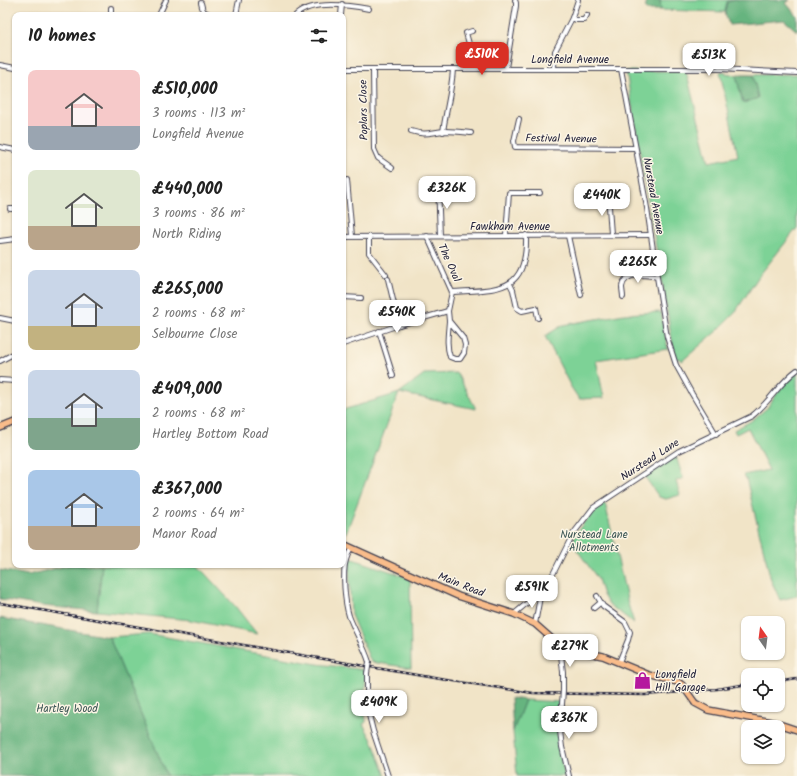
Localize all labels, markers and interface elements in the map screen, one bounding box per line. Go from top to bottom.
text: 10 homes [28,23,96,50]
icon: filters [308,25,330,47]
pin: £510K [454,42,510,76]
pin: £513K [681,43,737,77]
text: £510K [465,44,499,65]
text: £513K [692,45,726,66]
street label: Longfield Avenue [531,51,609,69]
text: £510,000 [152,76,218,103]
street label: Poplars Close [354,79,374,141]
icon: home [60,86,108,134]
text: 3 rooms · 113 m² [152,103,245,124]
text: Longfield Avenue [152,124,244,145]
street label: Festival Avenue [525,129,597,149]
street label: Nurstead Avenue [637,156,669,236]
text: £440,000 [152,176,222,203]
pin: £326K [419,176,475,210]
text: £326K [427,178,467,199]
pin: £440K [574,183,630,217]
text: £440K [583,185,621,206]
icon: home [60,186,108,234]
text: 3 rooms · 86 m² [152,203,245,224]
street label: Fawkham Avenue [470,218,550,236]
text: North Riding [152,224,222,245]
street label: The Oval [433,241,466,285]
pin: £265K [610,250,666,284]
text: £265K [619,252,657,273]
text: £265,000 [152,276,223,303]
icon: home [60,286,108,334]
pin: £540K [369,300,425,334]
text: £540K [378,302,416,323]
text: 2 rooms · 68 m² [152,303,245,324]
text: Selbourne Close [152,324,237,345]
text: £409,000 [152,376,222,403]
icon: home [60,386,108,434]
text: 2 rooms · 68 m² [152,403,245,424]
text: Hartley Bottom Road [152,424,268,445]
street label: Nurstead Lane [617,434,683,486]
text: £367,000 [152,476,222,503]
icon: home [60,486,108,534]
text: 2 rooms · 64 m² [152,503,244,524]
text: Manor Road [152,524,217,545]
park label: Nurstead Lane Allotments [560,526,628,557]
street label: Main Road [435,568,487,603]
pin: £591K [504,575,560,609]
text: £591K [515,577,549,598]
north arrow [741,616,785,660]
map controls [741,616,785,764]
pin: £279K [542,634,598,668]
text: £279K [551,636,589,657]
place label: Longfield Hill Garage [655,666,706,697]
button: locate [741,668,785,712]
shop icon: Longfield Hill Garage [632,671,652,691]
pin: £409K [351,690,407,724]
text: £409K [360,692,398,713]
park label: Hartley Wood [36,700,98,718]
pin: £367K [541,706,597,740]
text: £367K [550,708,588,729]
button: layers [741,720,785,764]

